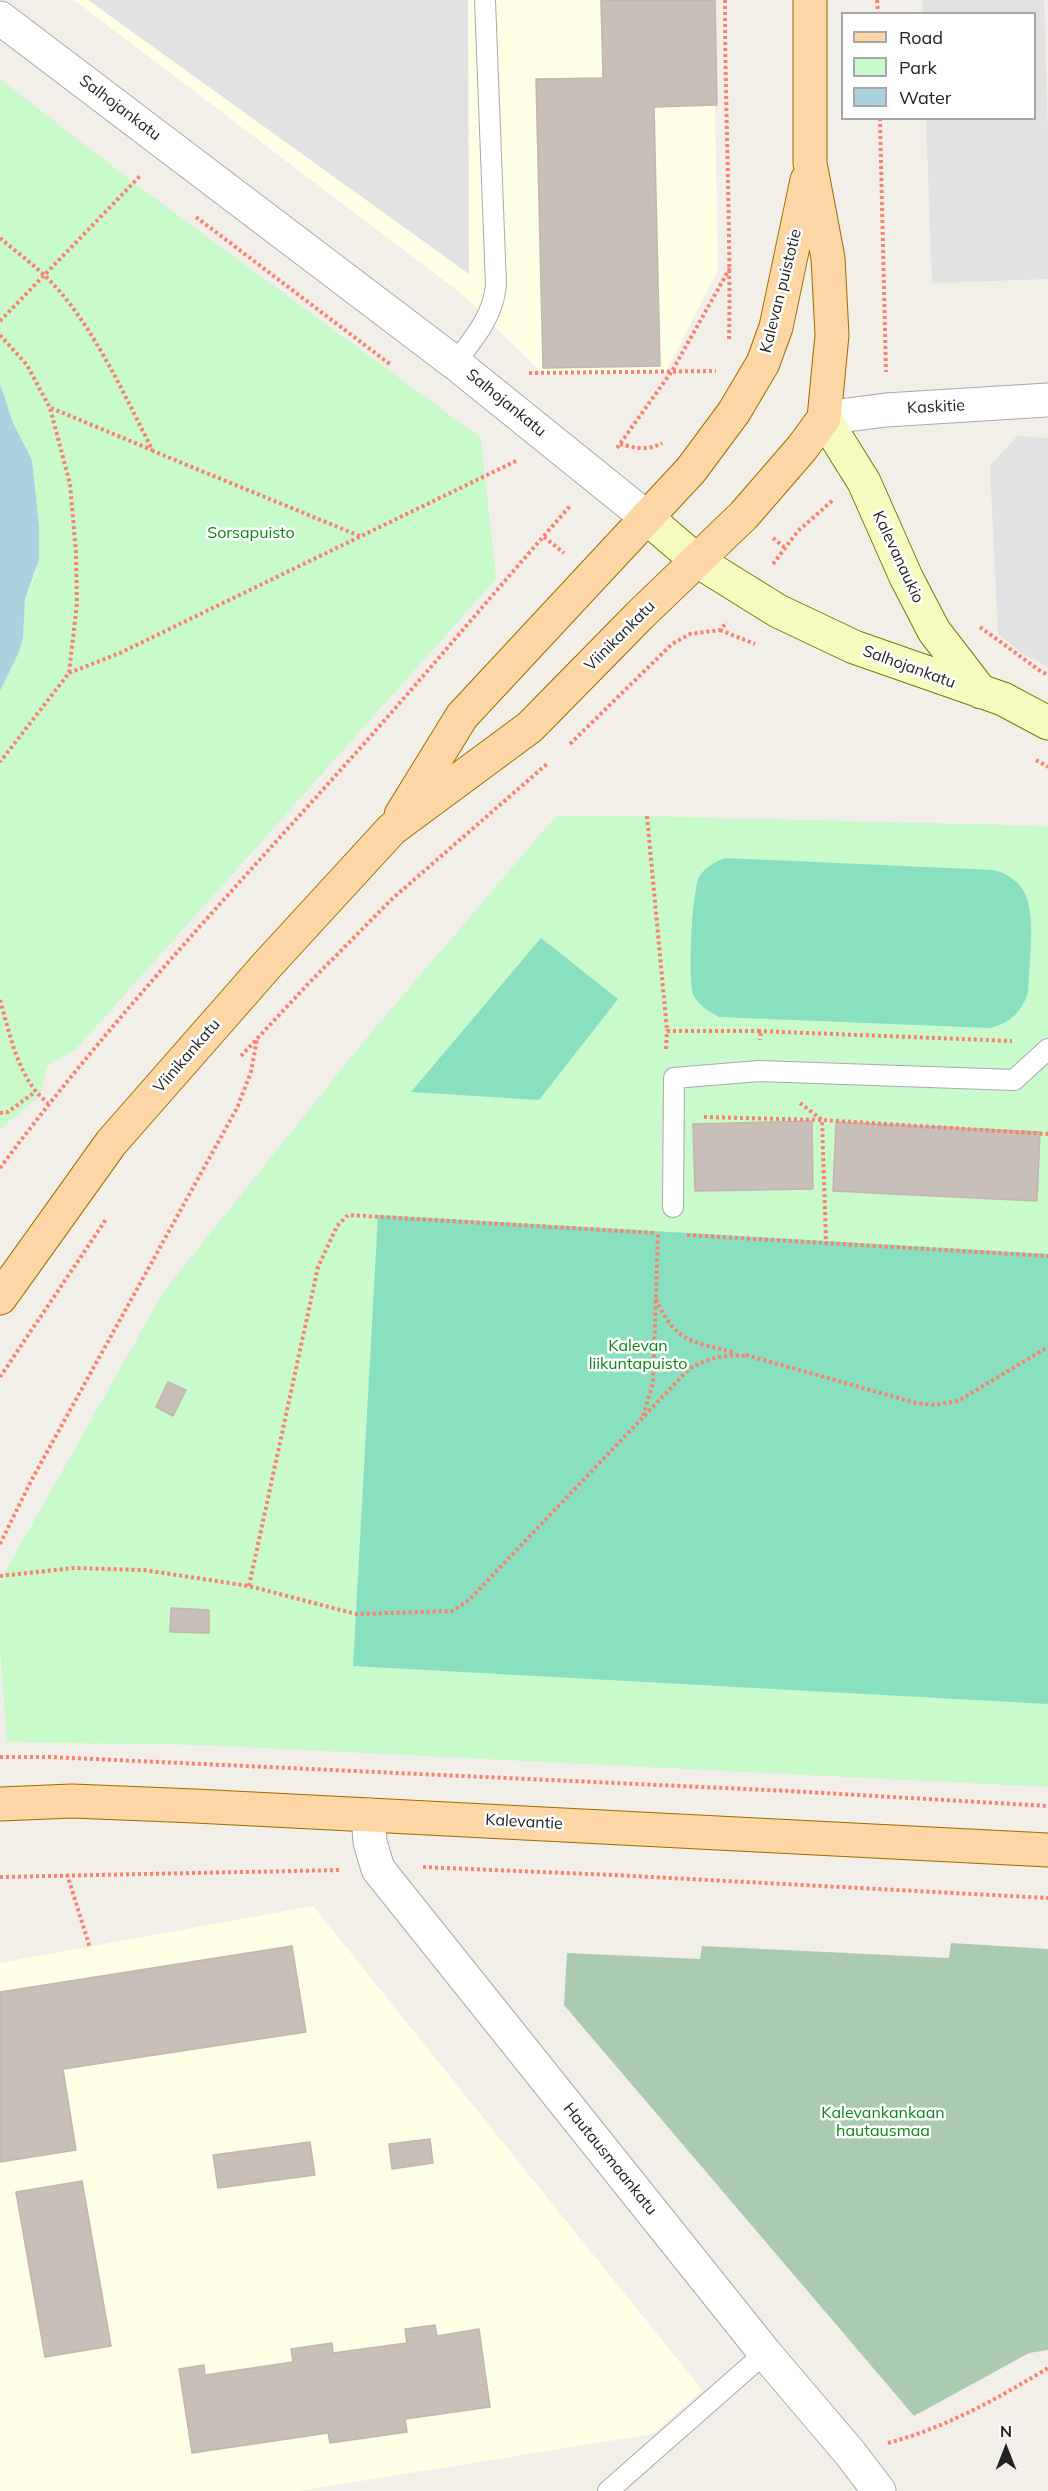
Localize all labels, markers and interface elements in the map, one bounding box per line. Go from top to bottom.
legend [841,12,1036,120]
text: Road [899,26,943,49]
text: Park [899,56,937,79]
street label: Salhojankatu [75,71,165,145]
text: Water [899,86,951,109]
street label: Kalevan puistotie [756,227,806,355]
street label: Salhojankatu [462,365,550,441]
street label: Kaskitie [907,396,965,418]
street label: Kalevanaukio [868,508,928,606]
park label: Sorsapuisto [207,523,295,543]
street label: Viinikankatu [581,597,659,675]
street label: Salhojankatu [860,641,958,693]
street label: Viinikankatu [150,1015,224,1097]
park label: Kalevan liikuntapuisto [589,1336,687,1374]
street label: Kalevantie [485,1810,563,1834]
street label: Hautausmaankatu [559,2099,661,2219]
park label: Kalevankankaan hautausmaa [821,2103,945,2141]
north arrow [976,2419,1036,2479]
text: N [1000,2421,1012,2441]

